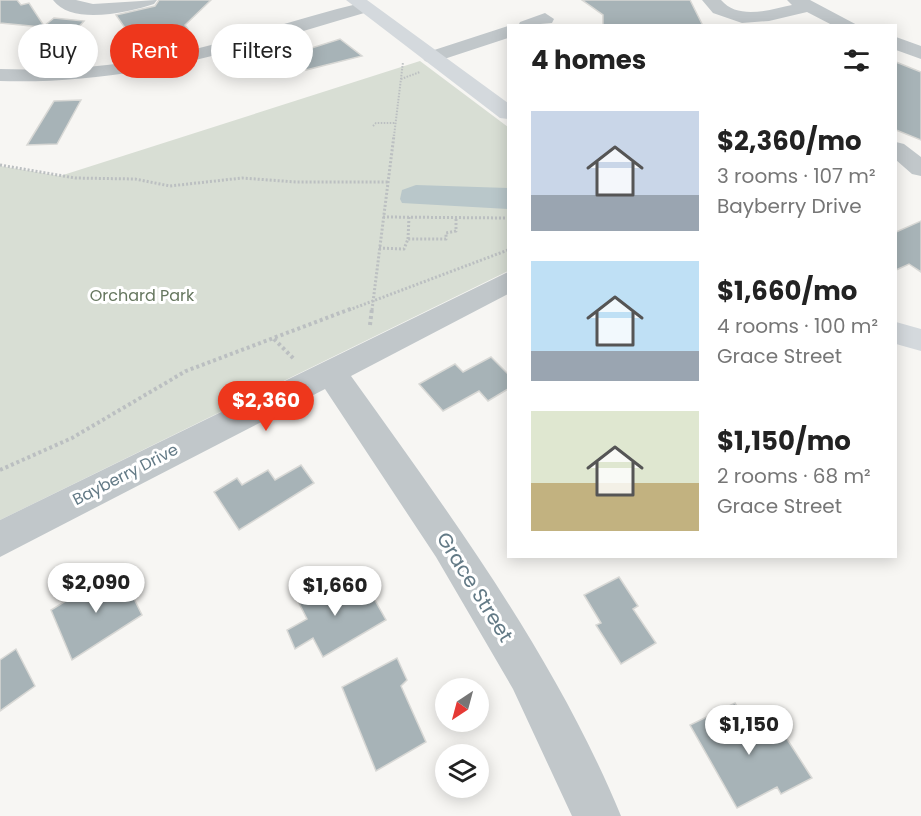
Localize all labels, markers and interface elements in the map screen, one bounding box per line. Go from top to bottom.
chip: Buy [18,24,98,78]
chip: Rent [110,24,199,78]
chip: Filters [211,24,313,78]
text: 4 homes [531,42,646,78]
icon: filters [840,44,873,77]
text: $2,360/mo [717,123,862,159]
icon: home [579,135,651,207]
text: 3 rooms · 107 m² [717,162,876,190]
text: Bayberry Drive [717,192,862,220]
text: $1,660/mo [717,273,857,309]
park label: Orchard Park [90,284,195,307]
icon: home [579,285,651,357]
text: 4 rooms · 100 m² [717,312,878,340]
text: Grace Street [717,342,842,370]
pin: $2,360 [217,381,315,432]
text: $2,360 [232,386,300,414]
text: $1,150/mo [717,423,851,459]
icon: home [579,435,651,507]
street label: Bayberry Drive [68,438,182,511]
text: 2 rooms · 68 m² [717,462,871,490]
text: Grace Street [717,492,842,520]
street label: Grace Street [430,527,520,647]
pin: $2,090 [47,563,145,614]
pin: $1,660 [286,566,384,617]
text: $2,090 [62,568,130,596]
text: $1,660 [303,571,367,599]
north arrow [435,678,489,732]
map controls [435,678,489,798]
pin: $1,150 [700,705,798,756]
text: $1,150 [719,710,779,738]
button: layers [435,744,489,798]

